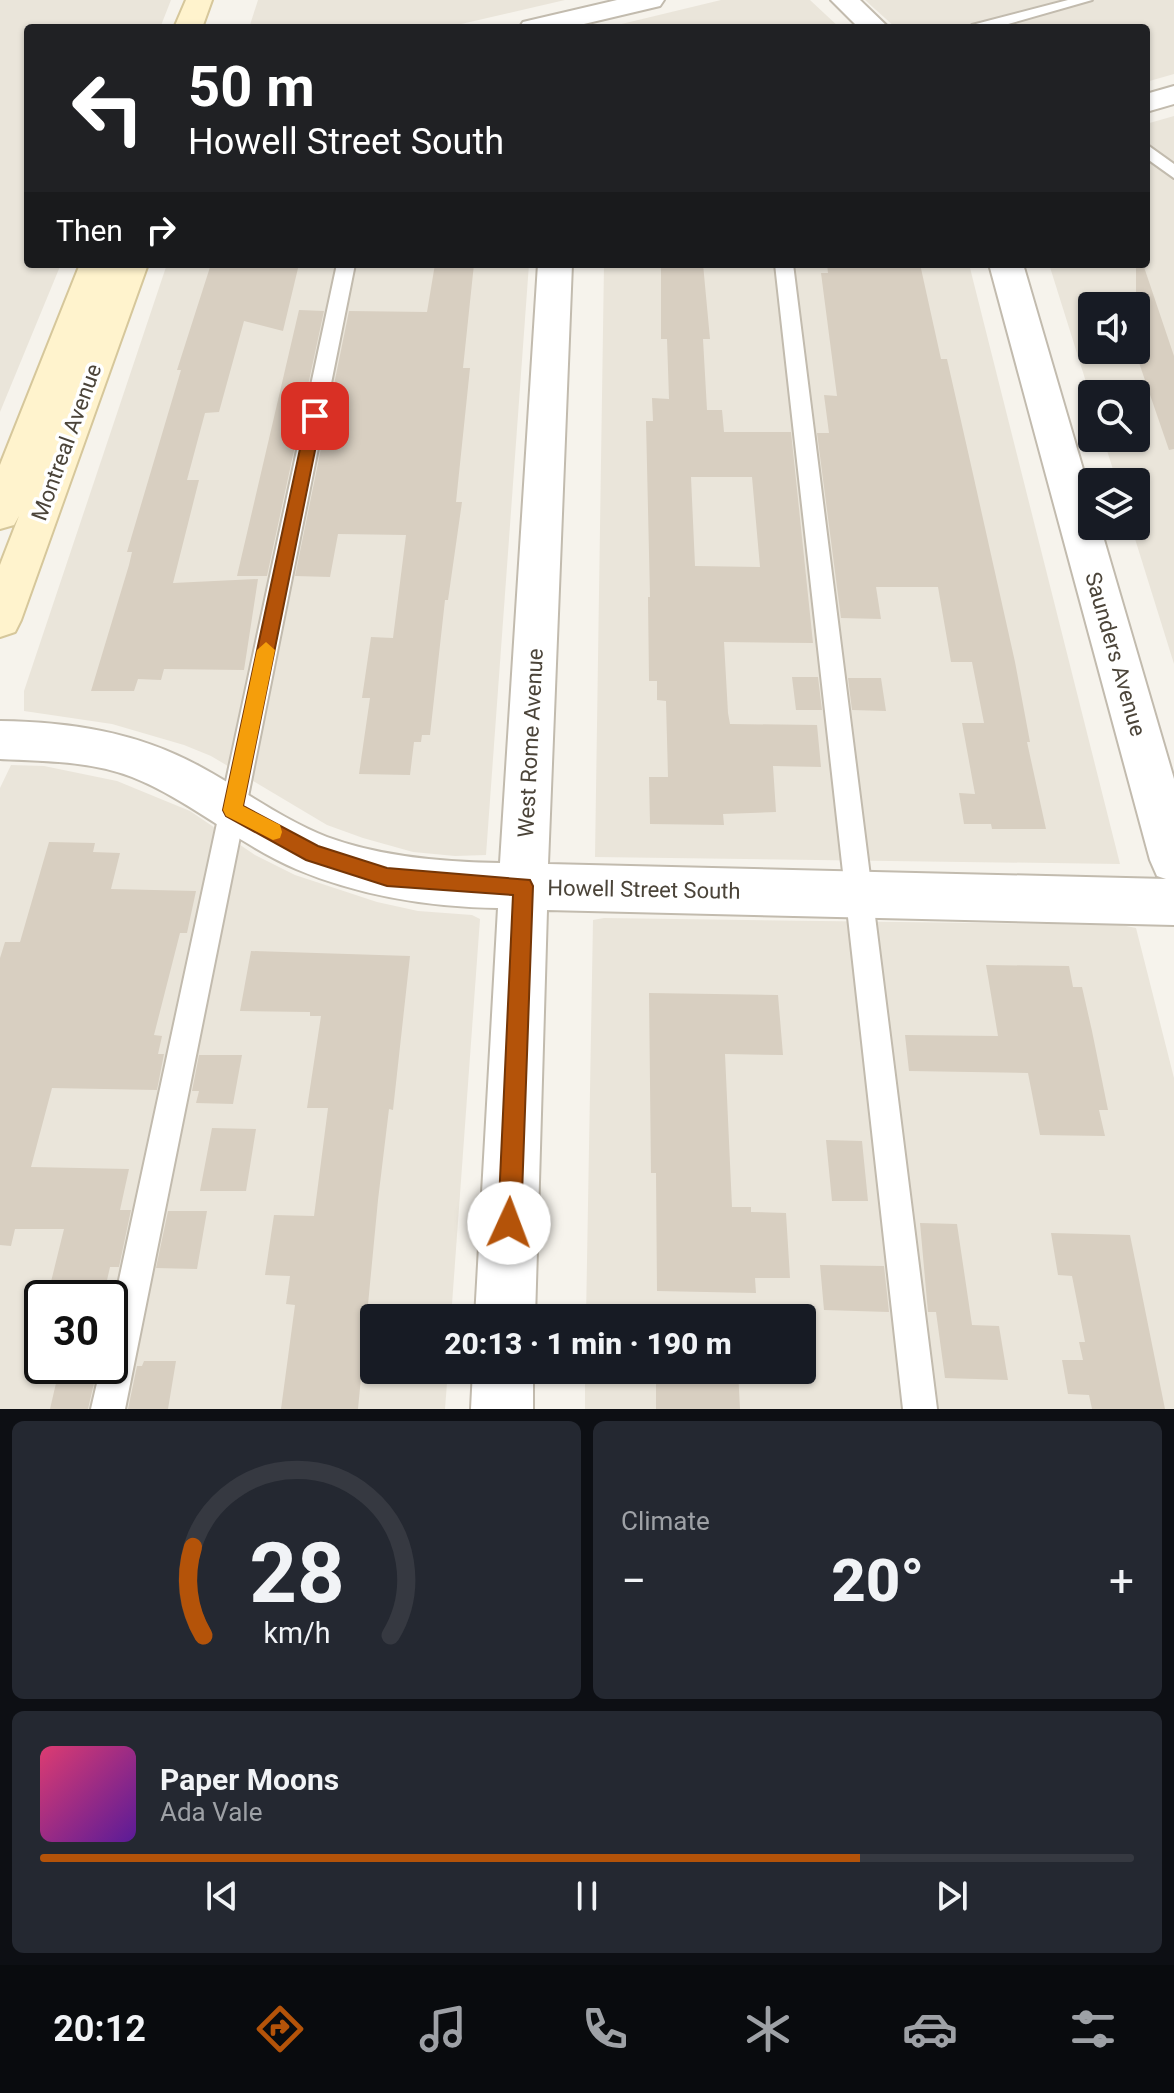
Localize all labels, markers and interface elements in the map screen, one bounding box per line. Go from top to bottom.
text: 50 m [188,54,315,120]
icon: left [56,56,160,160]
text: Howell Street South [188,121,504,163]
icon: right [139,208,183,252]
text: Then [56,213,123,248]
map controls [1078,292,1150,540]
button: sound [1078,292,1150,364]
street label: Montreal Avenue [27,360,106,524]
button: search [1078,380,1150,452]
pin [281,382,349,450]
icon: arrive [293,394,337,438]
button: layers [1078,468,1150,540]
street label: Saunders Avenue [1080,569,1151,739]
street label: West Rome Avenue [513,648,548,838]
street label: Howell Street South [547,875,741,904]
position arrow [467,1181,551,1265]
speed limit sign: 30 [24,1280,128,1384]
text: 20:13 · 1 min · 190 m [444,1326,732,1361]
text: Climate [621,1506,710,1536]
text: 28 [249,1525,344,1622]
text: 20° [831,1545,924,1616]
text: − [621,1555,646,1607]
text: + [1109,1555,1134,1607]
text: km/h [263,1616,330,1650]
text: Paper Moons [160,1762,339,1797]
text: Ada Vale [160,1797,262,1827]
icon: previous [200,1874,244,1918]
icon: pause [565,1874,609,1918]
icon: next [930,1874,974,1918]
icon: directions [252,2001,308,2057]
icon: music [415,2001,471,2057]
icon: phone [577,2001,633,2057]
icon: climate [740,2001,796,2057]
icon: car [902,2001,958,2057]
icon: filters [1065,2001,1121,2057]
text: 20:12 [53,2008,146,2050]

